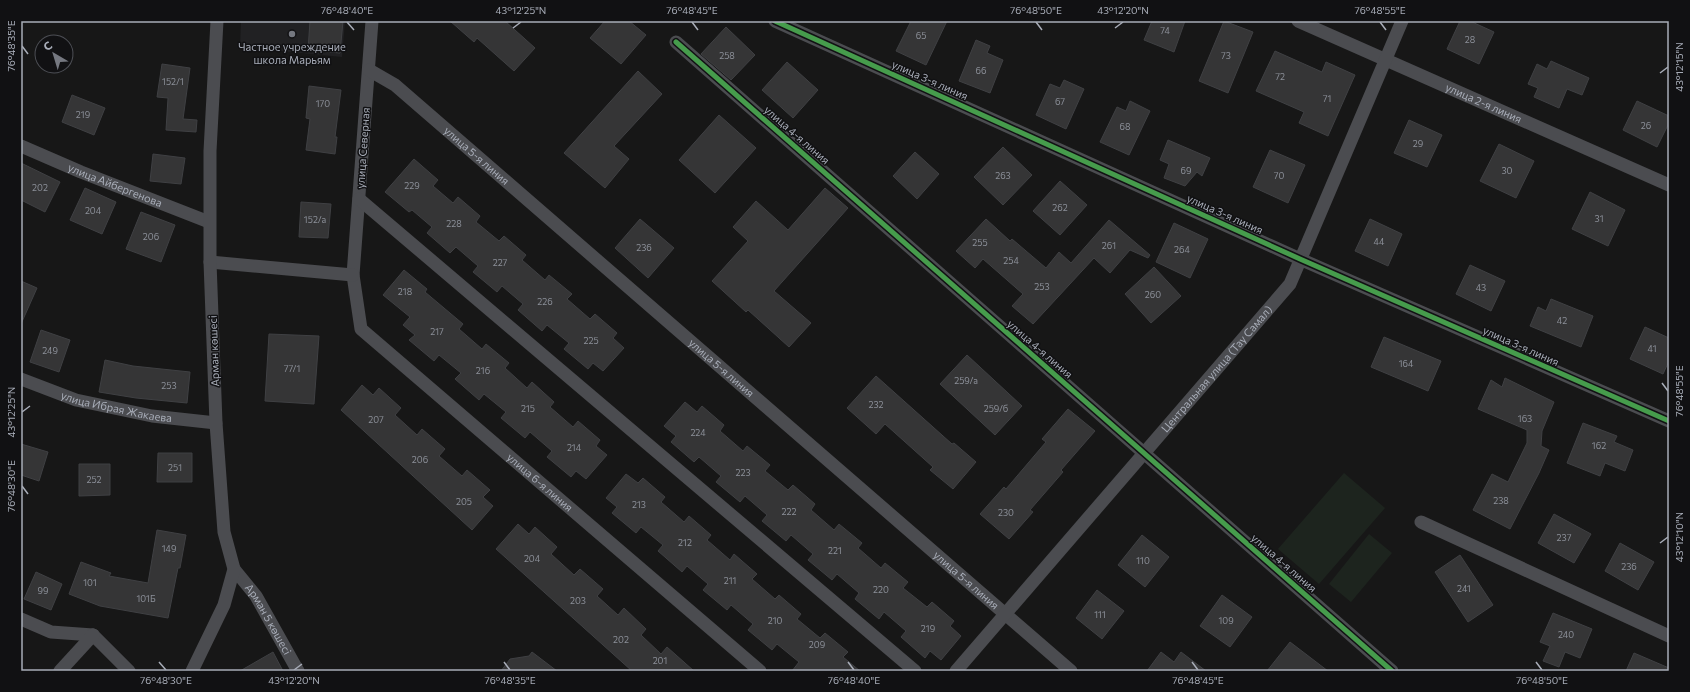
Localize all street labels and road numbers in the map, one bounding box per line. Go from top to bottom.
street label: улица 3-я линия [890,57,970,102]
street label: улица 2-я линия [1444,80,1524,125]
street label: улица 4-я линия [762,103,833,167]
street label: улица Северная [353,107,372,189]
street label: улица 5-я линия [442,124,512,187]
street label: улица Айбергенова [66,160,164,209]
street label: улица 3-я линия [1185,191,1265,236]
street label: Центральная улица (Тау Самал) [1158,303,1275,435]
street label: Арман көшесі [206,315,221,387]
street label: улица 4-я линия [1005,317,1076,381]
street label: улица 3-я линия [1481,323,1561,368]
street label: улица 5-я линия [686,336,757,399]
street label: улица Ибрая Жакаева [59,388,173,424]
street label: улица 6-я линия [505,450,576,514]
street label: улица 4-я линия [1249,531,1320,595]
street label: улица 5-я линия [931,548,1002,612]
street label: Арман 5 көшесі [243,581,294,657]

